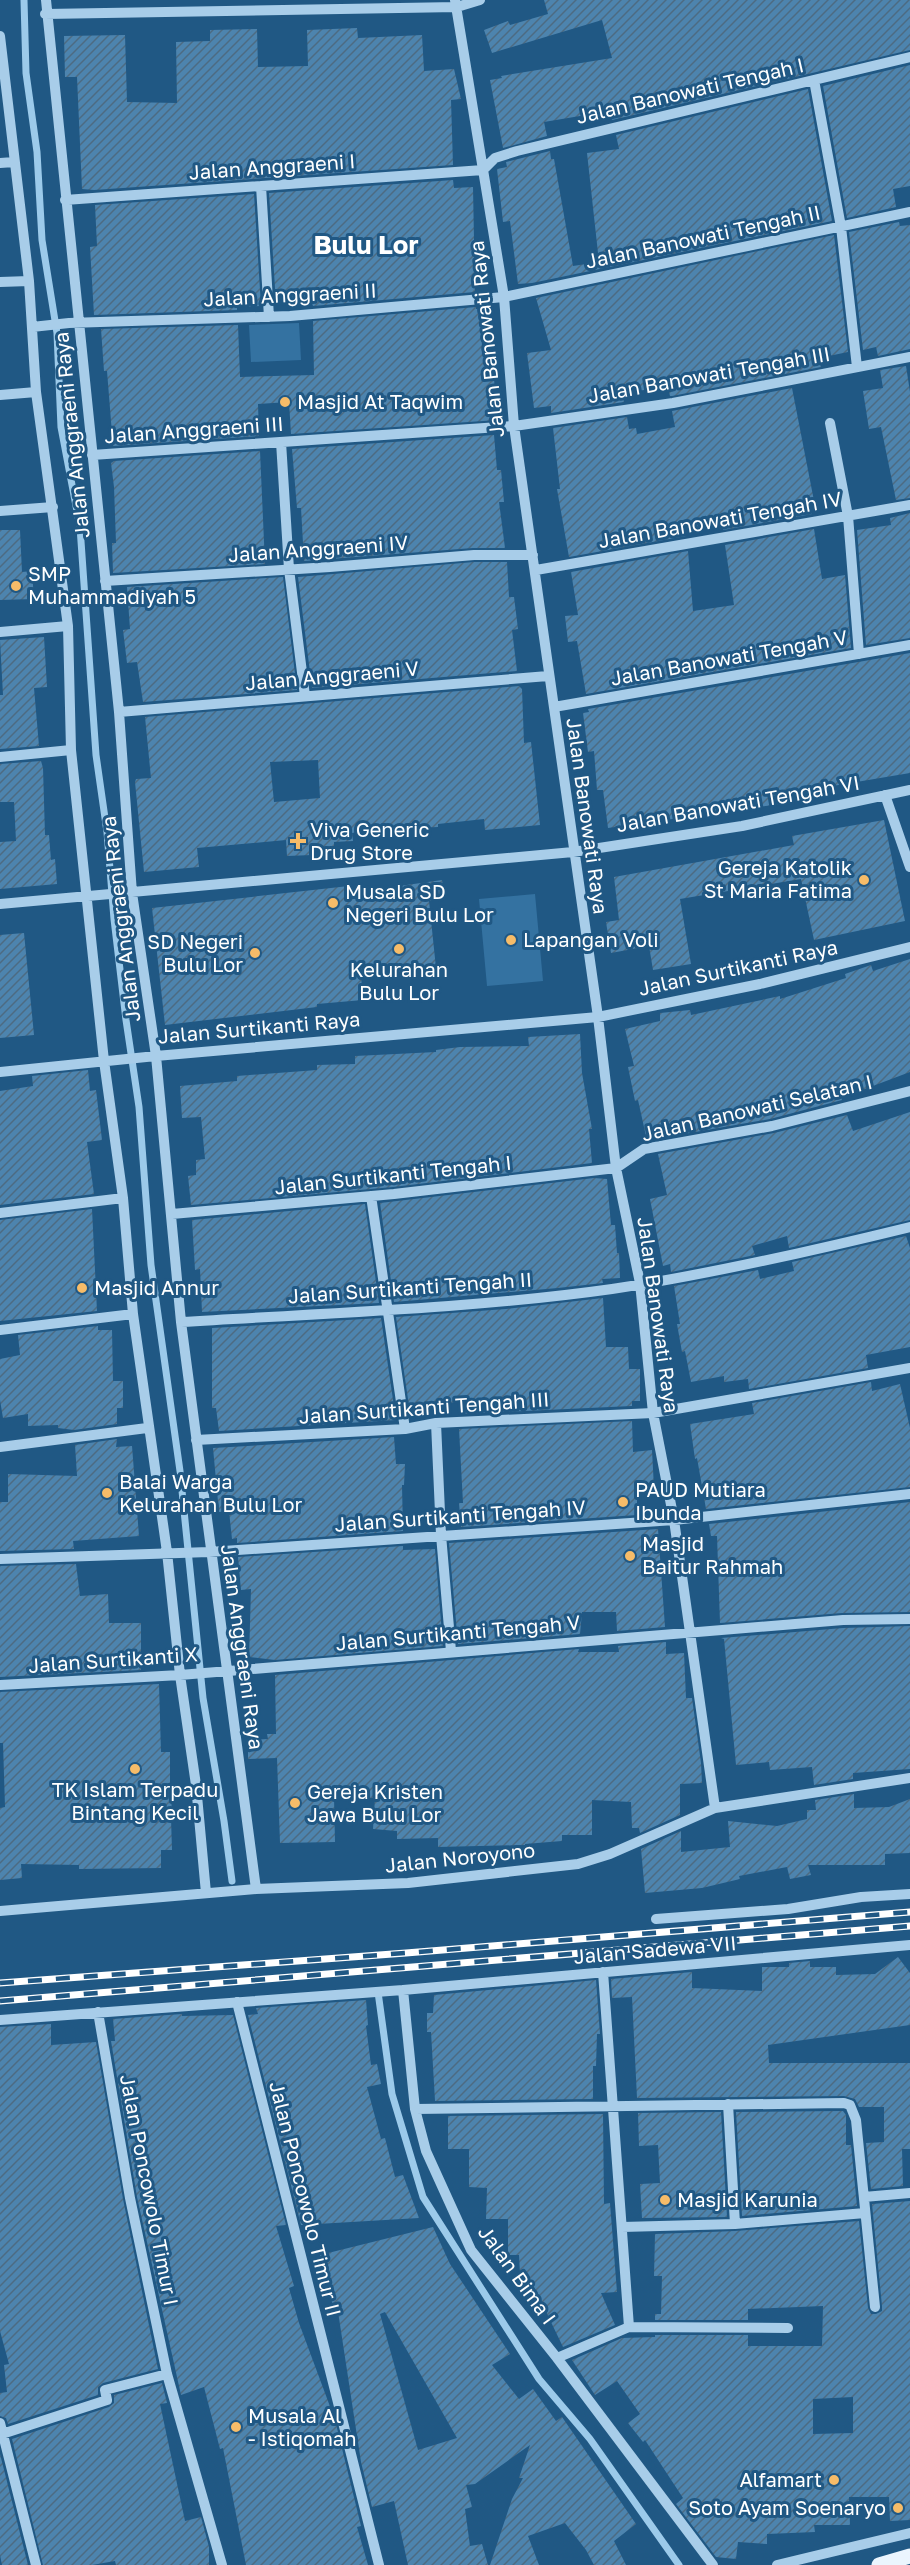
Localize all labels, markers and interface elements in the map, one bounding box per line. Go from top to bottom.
street label: Jalan Banowati Tengah I [573,52,806,128]
street label: Jalan Anggraeni I [188,148,356,184]
street label: Jalan Banowati Tengah II [583,199,822,273]
district label: Bulu Lor [313,229,419,260]
street label: Jalan Banowati Raya [464,240,508,439]
street label: Jalan Anggraeni II [203,277,377,311]
street label: Jalan Anggraeni Raya [48,331,94,539]
street label: Jalan Banowati Tengah III [586,341,832,407]
place label: Masjid At Taqwim [297,389,463,413]
marker: Masjid At Taqwim [278,395,292,409]
street label: Jalan Anggraeni III [103,411,284,447]
street label: Jalan Banowati Tengah IV [596,486,843,552]
street label: Jalan Anggraeni IV [227,530,409,566]
place label: SMP Muhammadiyah 5 [28,561,196,608]
marker: SMP Muhammadiyah 5 [9,579,23,593]
street label: Jalan Banowati Tengah V [608,624,849,690]
street label: Jalan Anggraeni V [244,655,420,695]
street label: Jalan Banowati Raya [562,716,614,915]
street label: Jalan Banowati Tengah VI [614,770,861,836]
street label: Jalan Anggraeni Raya [95,815,145,1023]
place label: Viva Generic Drug Store [310,817,429,864]
marker: Viva Generic Drug Store [291,834,305,848]
place label: Gereja Katolik St Maria Fatima [704,855,852,902]
marker: Gereja Katolik St Maria Fatima [857,873,871,887]
place label: Musala SD Negeri Bulu Lor [345,879,494,926]
marker: Musala SD Negeri Bulu Lor [326,896,340,910]
place label: Lapangan Voli [523,927,659,951]
place label: SD Negeri Bulu Lor [147,929,243,976]
marker: Lapangan Voli [504,933,518,947]
street label: Jalan Surtikanti Raya [636,934,840,1000]
marker: Kelurahan Bulu Lor [392,942,406,956]
marker: SD Negeri Bulu Lor [248,946,262,960]
place label: Kelurahan Bulu Lor [350,957,448,1004]
street label: Jalan Surtikanti Raya [157,1006,361,1048]
street label: Jalan Banowati Selatan I [639,1069,875,1145]
street label: Jalan Surtikanti Tengah I [273,1150,513,1198]
street label: Jalan Banowati Raya [633,1215,685,1414]
street label: Jalan Surtikanti Tengah II [287,1266,533,1308]
place label: Masjid Annur [94,1275,219,1299]
marker: Masjid Annur [75,1281,89,1295]
street label: Jalan Surtikanti Tengah III [298,1386,550,1428]
place label: Balai Warga Kelurahan Bulu Lor [119,1469,302,1516]
place label: PAUD Mutiara Ibunda [635,1477,766,1524]
marker: Balai Warga Kelurahan Bulu Lor [100,1486,114,1500]
street label: Jalan Surtikanti Tengah IV [333,1494,586,1536]
marker: PAUD Mutiara Ibunda [616,1495,630,1509]
place label: Masjid Baitur Rahmah [642,1531,783,1578]
street label: Jalan Anggraeni Raya [217,1543,269,1751]
marker: Masjid Baitur Rahmah [623,1549,637,1563]
street label: Jalan Surtikanti Tengah V [335,1609,581,1655]
street label: Jalan Surtikanti X [27,1641,199,1677]
marker: TK Islam Terpadu Bintang Kecil [128,1762,142,1776]
place label: TK Islam Terpadu Bintang Kecil [52,1777,218,1824]
place label: Gereja Kristen Jawa Bulu Lor [307,1779,443,1826]
marker: Gereja Kristen Jawa Bulu Lor [288,1796,302,1810]
street label: Jalan Noroyono [384,1837,536,1877]
street label: Jalan Sadewa VII [573,1930,737,1968]
street label: Jalan Poncowolo Timur I [116,2072,184,2308]
street label: Jalan Poncowolo Timur II [265,2079,347,2319]
place label: Masjid Karunia [677,2187,818,2211]
marker: Masjid Karunia [658,2193,672,2207]
street label: Jalan Bima I [474,2220,562,2329]
place label: Musala Al - Istiqomah [248,2403,356,2450]
marker: Musala Al - Istiqomah [229,2420,243,2434]
place label: Alfamart [740,2467,822,2491]
marker: Alfamart [827,2473,841,2487]
place label: Soto Ayam Soenaryo [688,2495,886,2519]
marker: Soto Ayam Soenaryo [891,2501,905,2515]

